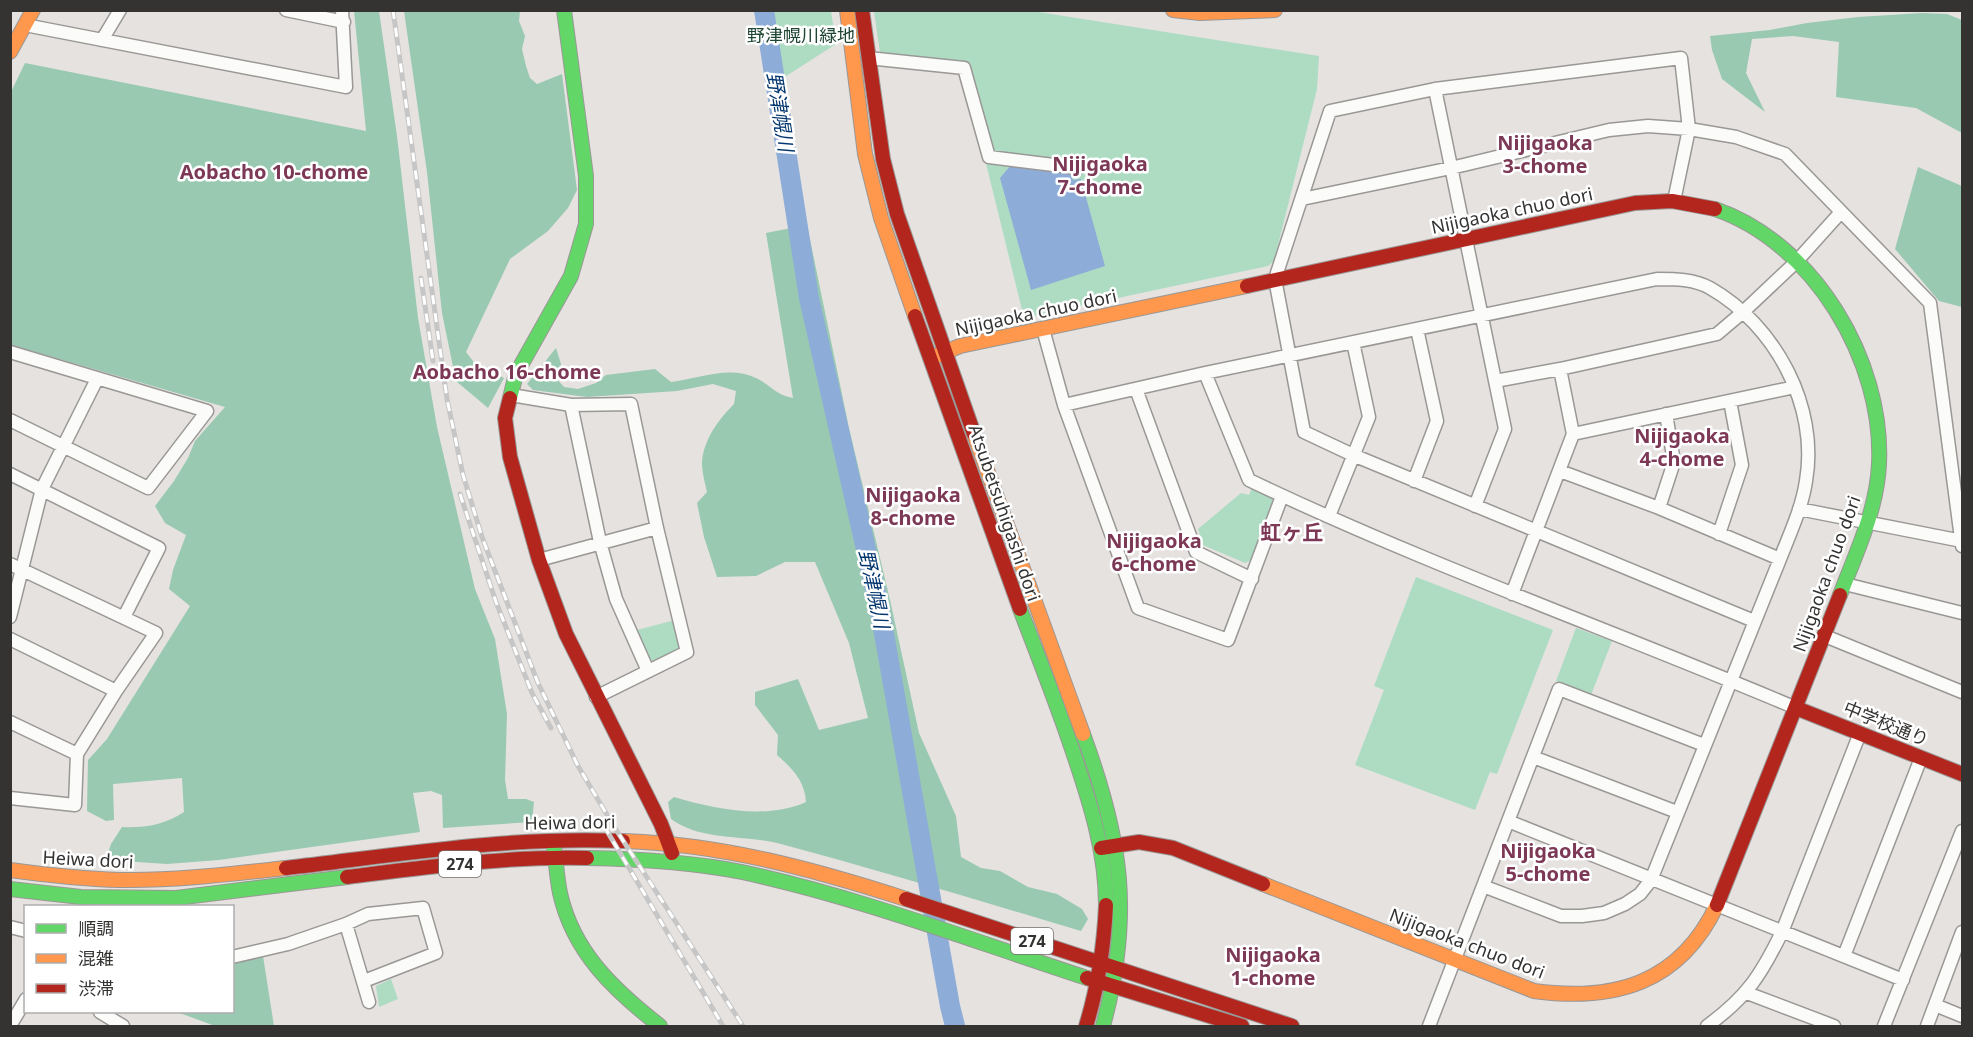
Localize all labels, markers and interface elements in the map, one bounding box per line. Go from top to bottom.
park label: 野津幌川緑地 [747,23,855,47]
water label: 野津幌川 [761,70,800,156]
district label: Nijigaoka 3-chome [1497,129,1593,179]
district label: Nijigaoka 7-chome [1052,150,1148,200]
district label: Aobacho 10-chome [180,158,368,185]
street label: Nijigaoka chuo dori [1429,181,1595,239]
street label: Nijigaoka chuo dori [953,283,1119,341]
district label: Aobacho 16-chome [413,358,601,385]
street label: Atsubetsuhigashi dori [963,421,1046,604]
district label: Nijigaoka 4-chome [1634,422,1730,472]
district label: Nijigaoka 8-chome [865,481,961,531]
street label: Nijigaoka chuo dori [1787,492,1865,655]
district label: 虹ヶ丘 [1261,518,1324,546]
district label: Nijigaoka 6-chome [1106,527,1202,577]
water label: 野津幌川 [853,547,896,633]
street label: 中学校通り [1840,695,1933,751]
street label: Heiwa dori [524,809,616,835]
district label: Nijigaoka 5-chome [1500,837,1596,887]
street label: Heiwa dori [42,845,134,873]
road number: 274 [439,851,481,877]
street label: Nijigaoka chuo dori [1386,902,1548,984]
legend [24,905,234,1013]
text: 順調 [78,916,114,940]
road number: 274 [1011,928,1053,954]
district label: Nijigaoka 1-chome [1225,941,1321,991]
text: 混雑 [78,946,114,970]
text: 渋滞 [78,976,114,1000]

